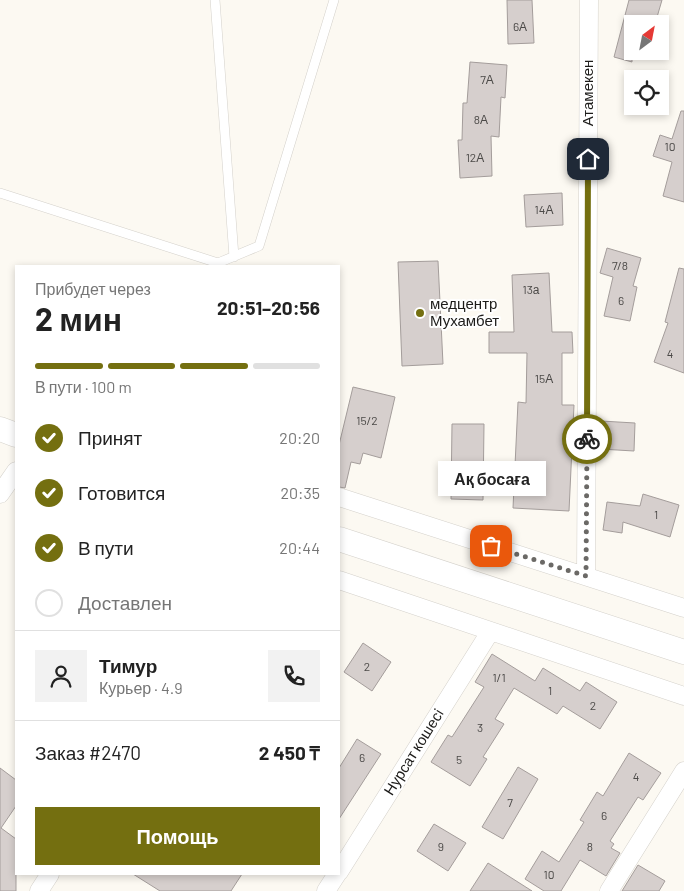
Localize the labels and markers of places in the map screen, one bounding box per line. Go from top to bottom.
pin [567,138,609,180]
place label: медцентр Мухамбет [430,294,499,329]
marker: медцентр Мухамбет [414,307,426,319]
callout: Ақ босаға [437,461,545,496]
pin [470,525,512,567]

